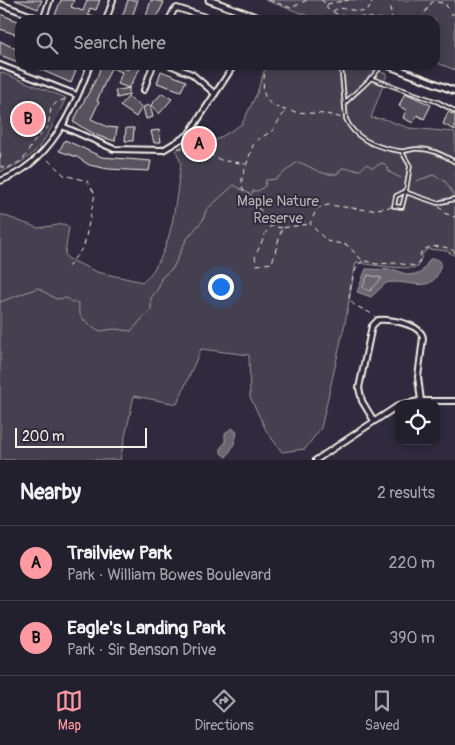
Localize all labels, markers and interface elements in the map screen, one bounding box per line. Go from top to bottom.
search box [15,15,440,70]
icon: search [33,29,61,57]
text: Search here [73,31,166,55]
pin: B [12,100,44,138]
pin: A [183,125,215,163]
park label: Maple Nature Reserve [237,192,319,228]
your location [208,274,234,300]
map controls [395,400,440,445]
button: locate [395,400,440,445]
scale bar [15,425,148,448]
text: 200 m [22,428,64,445]
text: Nearby [20,479,81,506]
text: 2 results [377,483,435,503]
text: Trailview Park [67,541,172,565]
text: A [31,553,41,573]
text: 220 m [389,553,435,573]
text: Park · William Bowes Boulevard [67,565,271,585]
text: Eagle's Landing Park [67,616,225,640]
text: B [31,628,41,648]
text: 390 m [389,628,435,648]
text: Park · Sir Benson Drive [67,640,216,660]
tab: Map [55,687,83,734]
tab: Directions [194,687,254,734]
tab: Saved [365,687,400,734]

